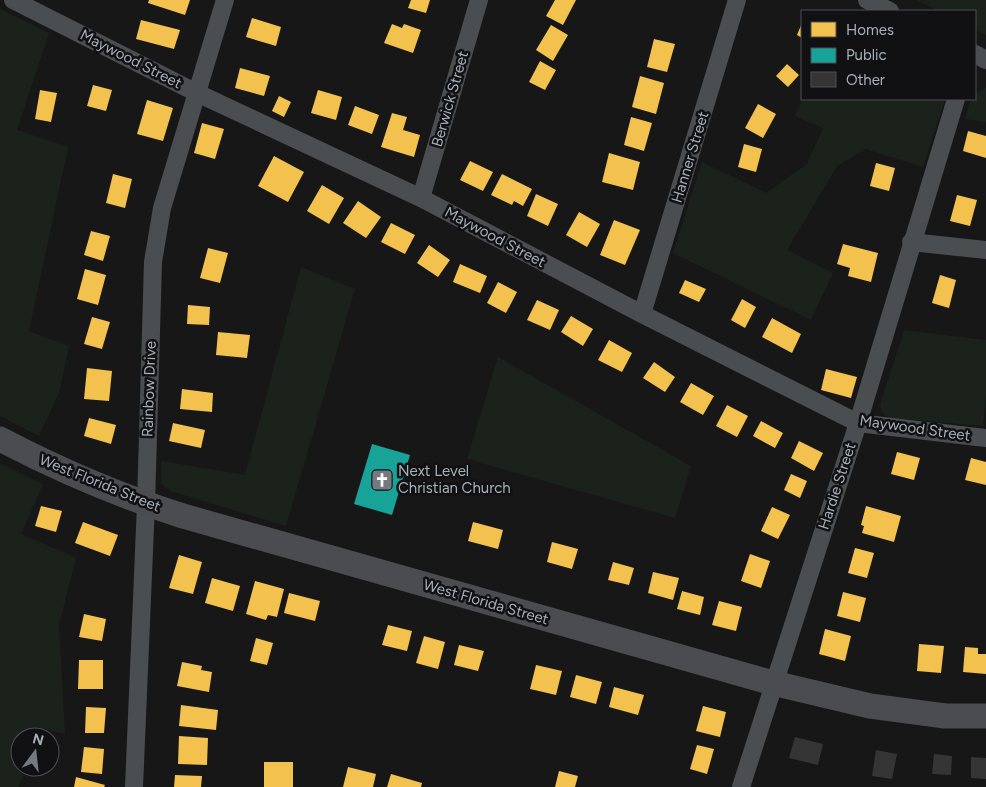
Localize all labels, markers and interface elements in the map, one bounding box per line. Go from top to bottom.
legend [801,10,976,100]
text: Homes [846,21,894,39]
street label: Maywood Street [77,26,185,92]
text: Public [846,46,887,64]
street label: Berwick Street [428,49,472,149]
text: Other [846,71,885,89]
street label: Hanner Street [668,109,713,205]
street label: Maywood Street [442,203,549,271]
street label: Rainbow Drive [138,341,160,437]
street label: Maywood Street [858,411,972,445]
street label: Hardie Street [815,440,860,532]
street label: West Florida Street [37,450,164,516]
place label: Next Level Christian Church [398,462,511,497]
church icon: Next Level Christian Church [370,468,394,492]
street label: West Florida Street [421,576,551,629]
north arrow [10,727,60,777]
text: N [31,730,46,750]

